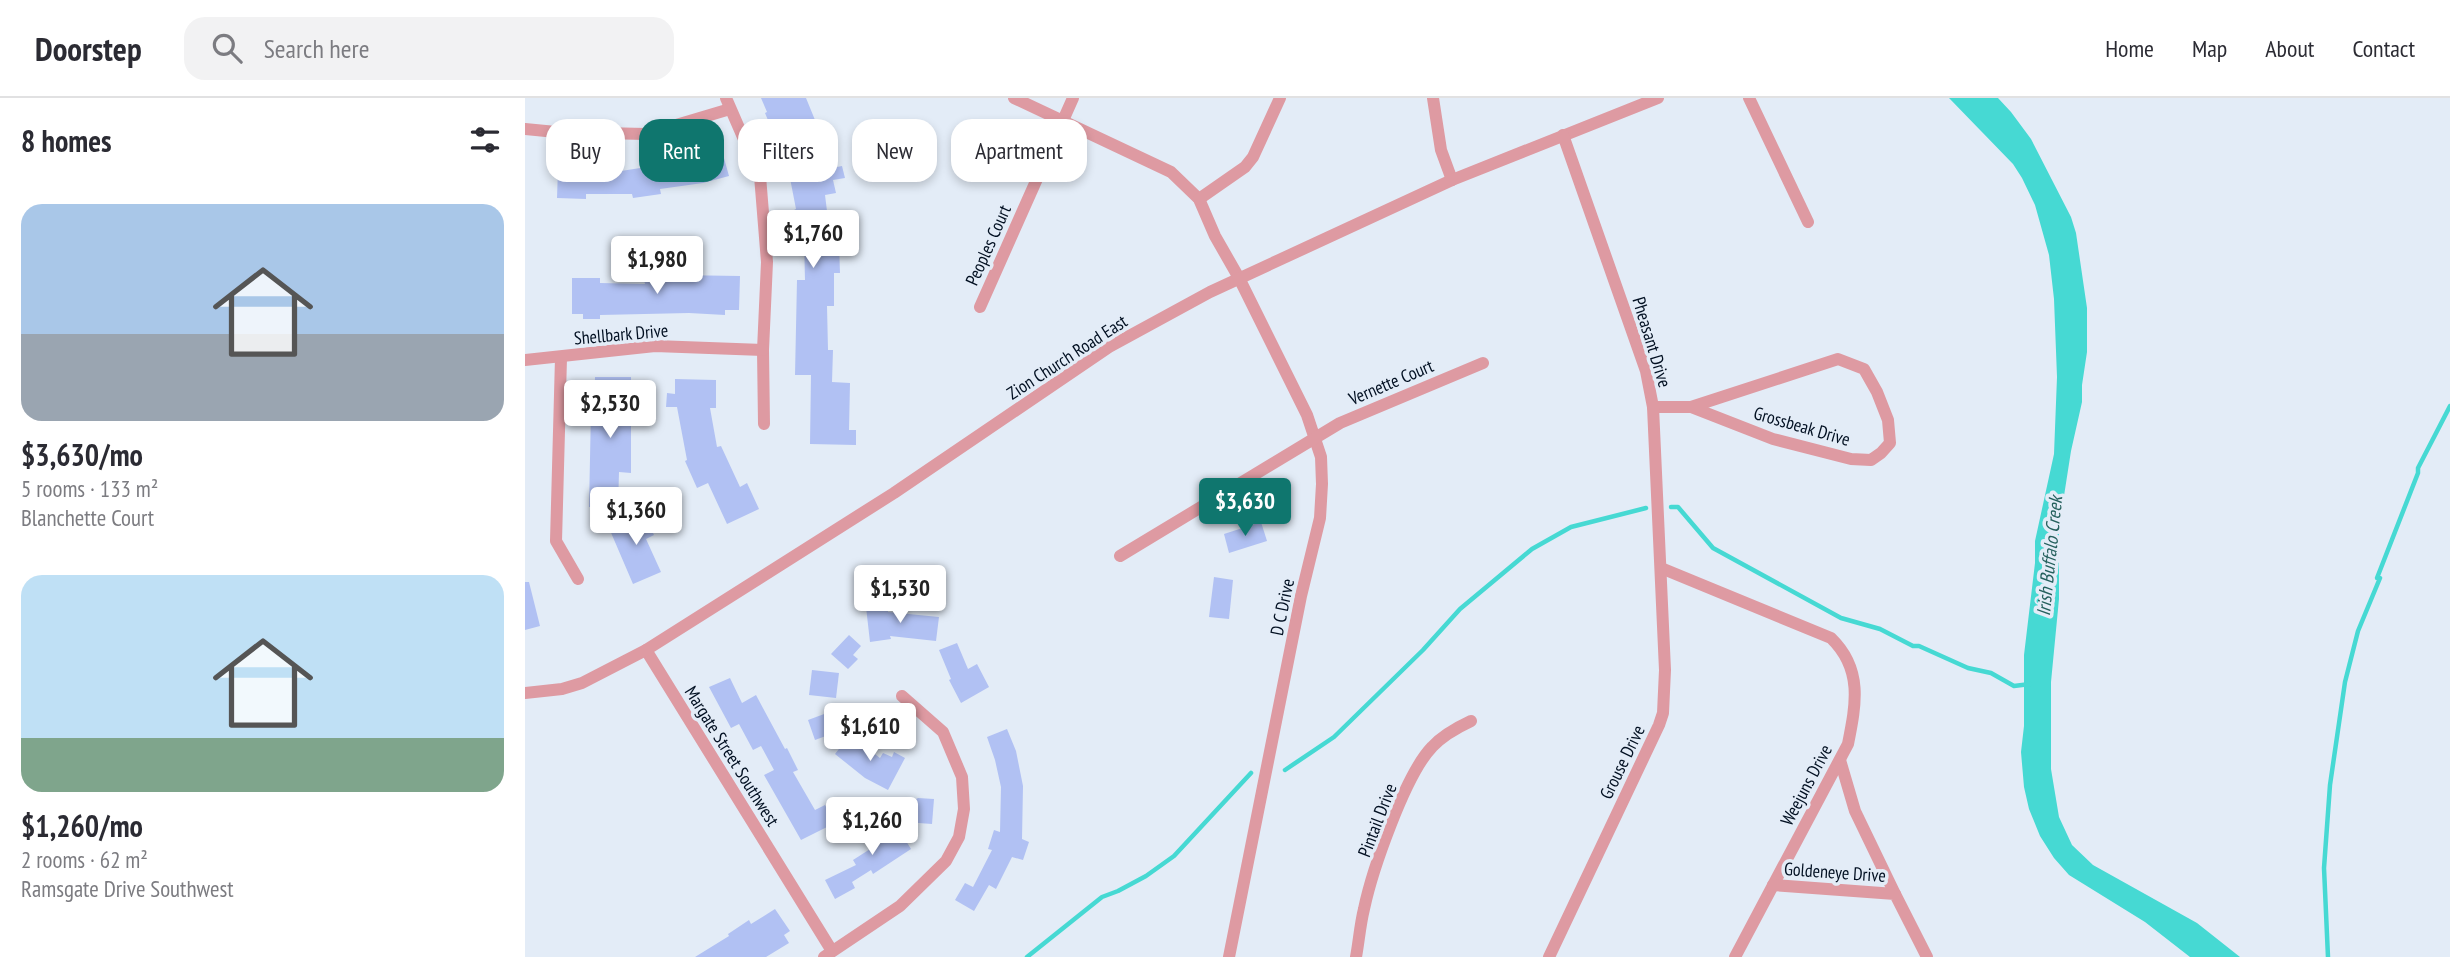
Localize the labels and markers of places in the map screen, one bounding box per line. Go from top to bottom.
pin: $1,760 [756,211,870,270]
pin: $1,980 [600,236,714,296]
pin: $2,530 [553,380,667,440]
pin: $3,630 [1188,478,1302,538]
pin: $1,360 [579,488,693,547]
pin: $1,530 [843,566,957,625]
pin: $1,610 [813,704,927,763]
pin: $1,260 [815,798,929,857]

